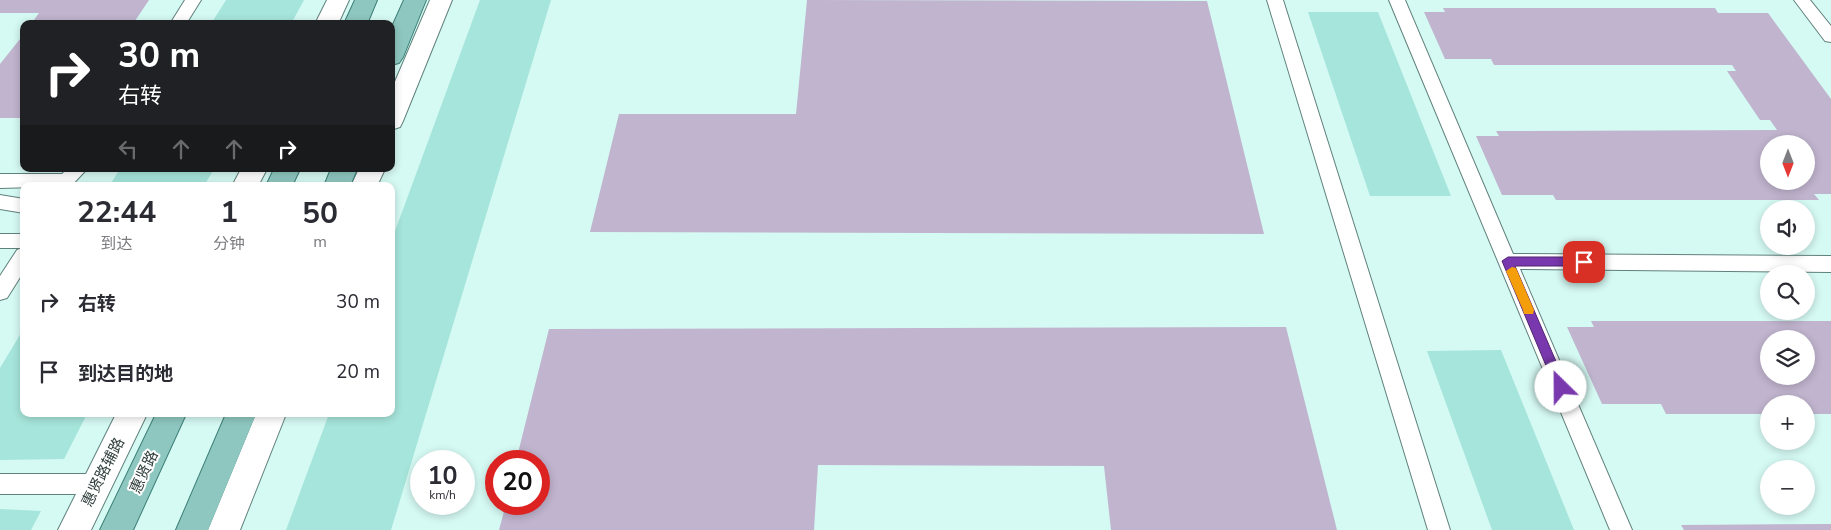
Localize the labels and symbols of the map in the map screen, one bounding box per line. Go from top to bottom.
north arrow [1760,135,1815,190]
pin [1563,241,1605,283]
position arrow [1534,360,1586,412]
street label: 惠贤路辅路 [77,434,129,510]
street label: 惠贤路 [125,447,163,497]
speed limit sign: 20 [485,450,550,515]

